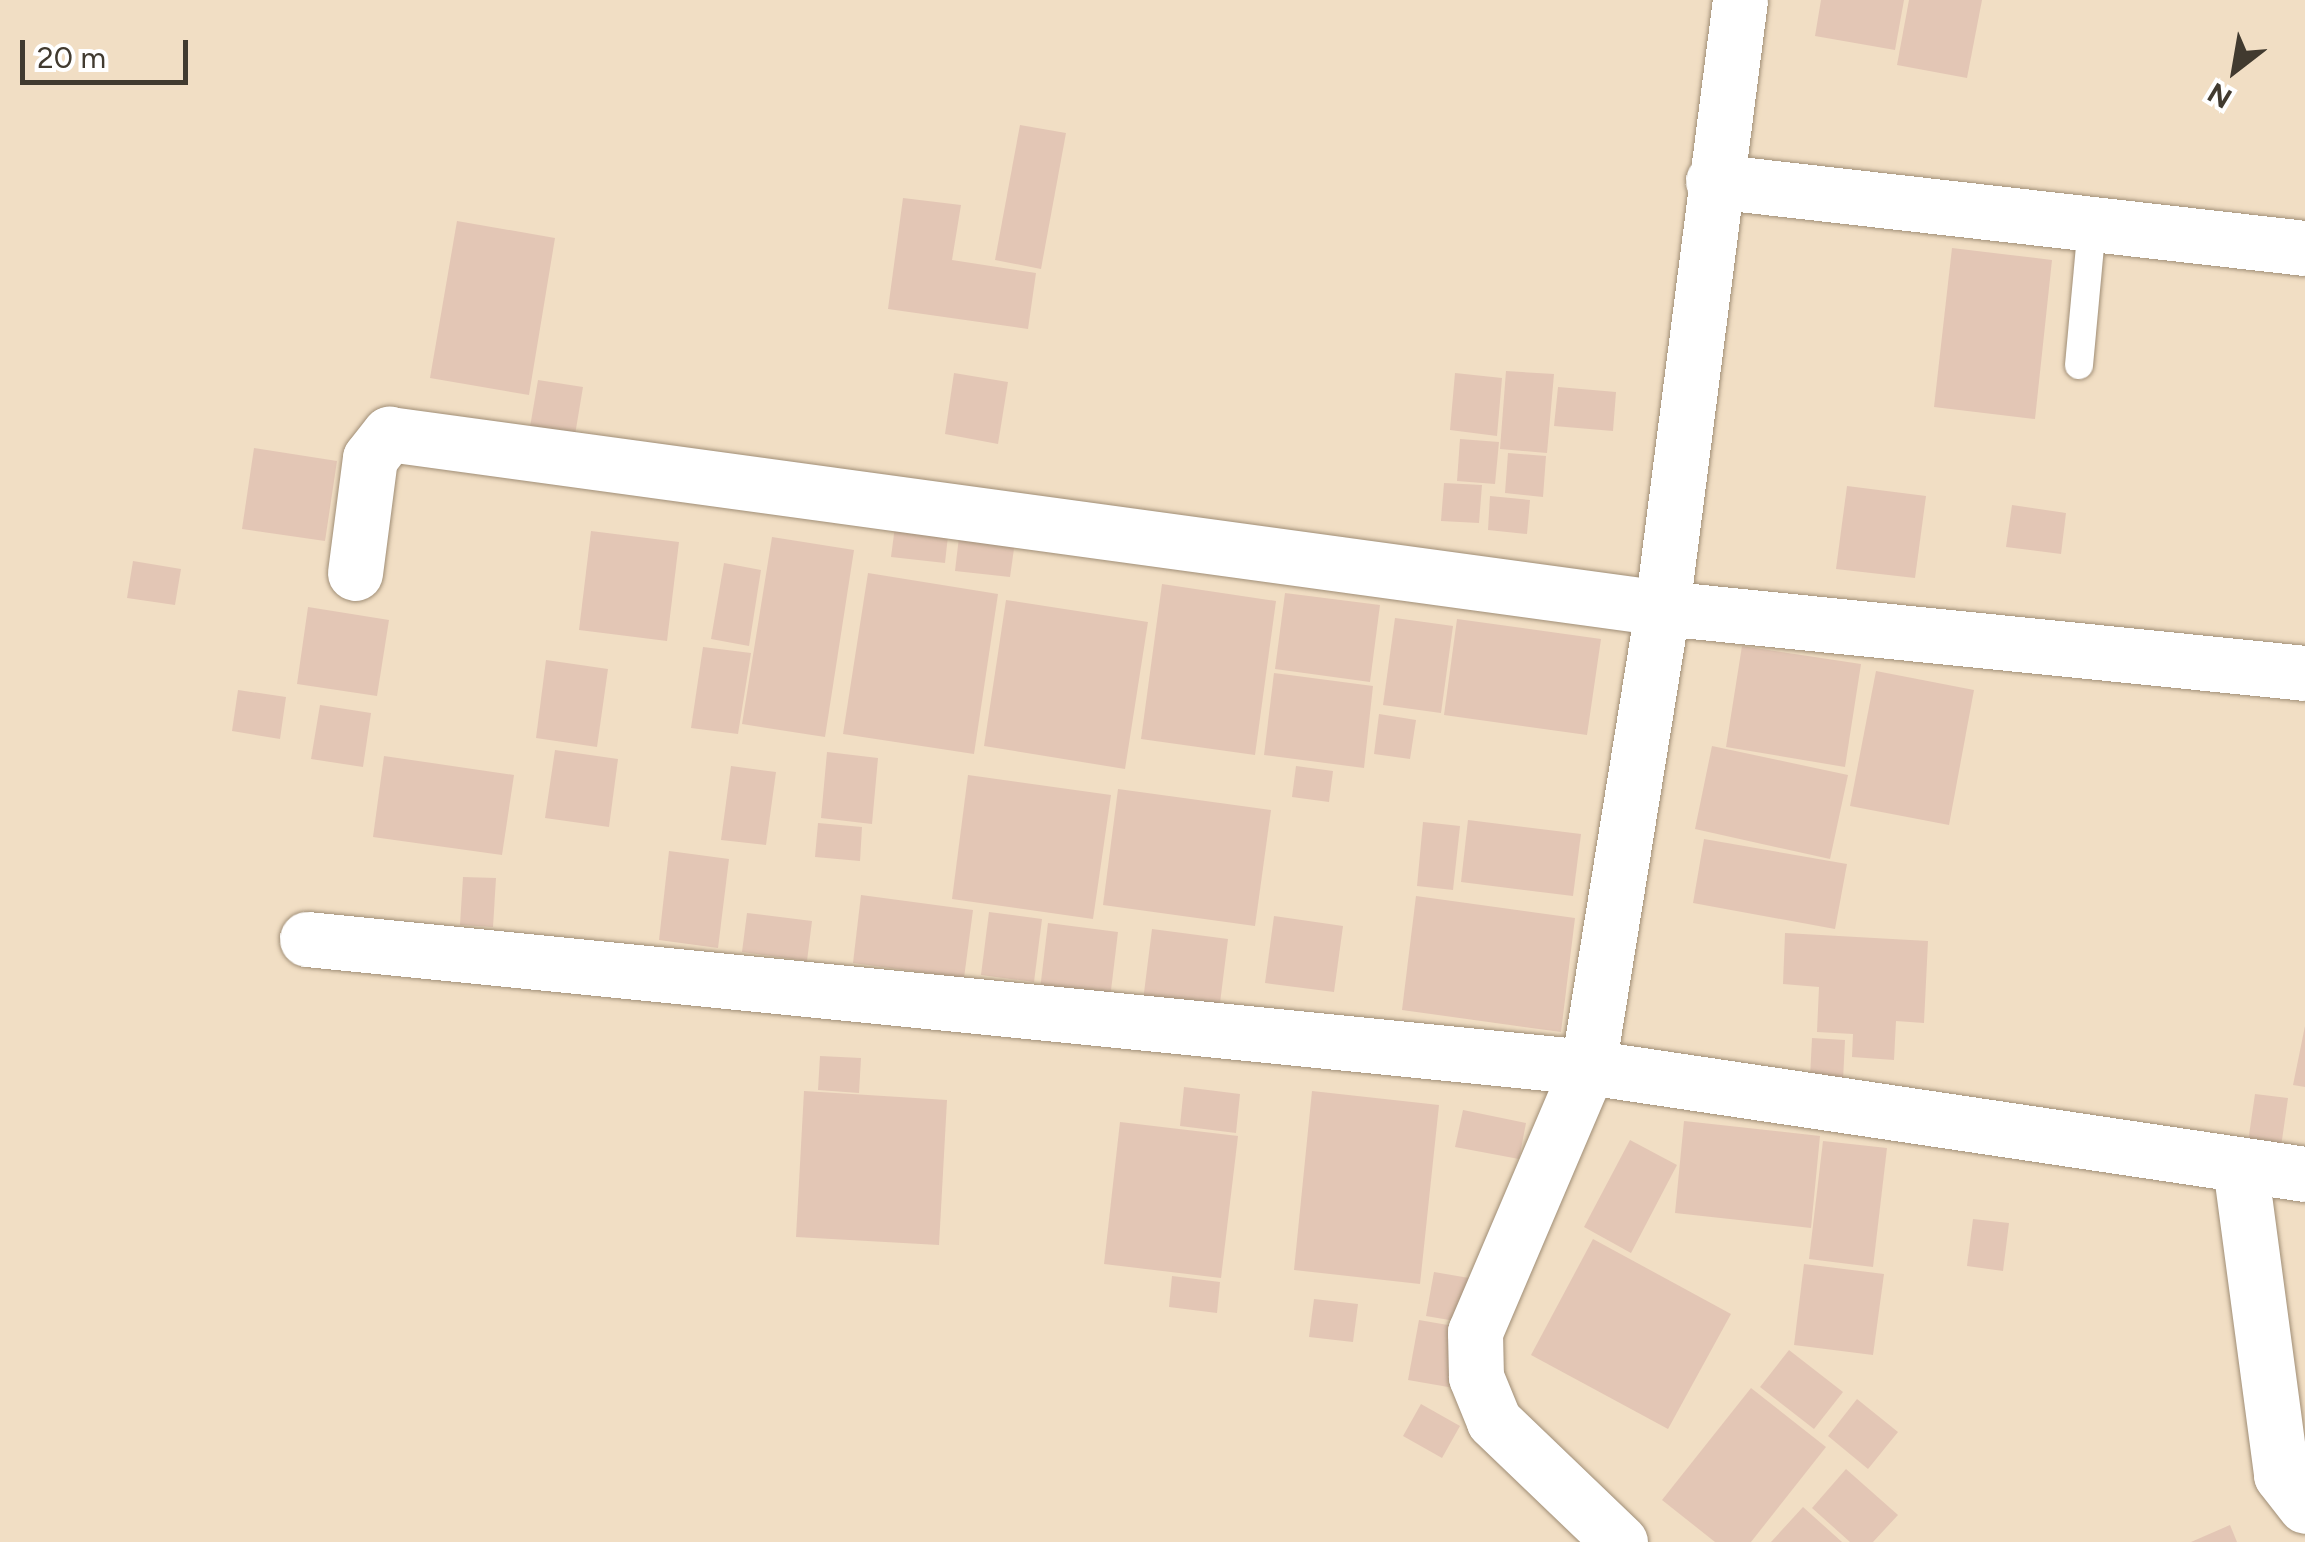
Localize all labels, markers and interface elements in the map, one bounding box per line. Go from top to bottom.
scale bar [25,20,192,82]
north arrow [2185,20,2285,120]
text: 20 m [37,39,106,76]
text: N [2202,76,2238,116]

